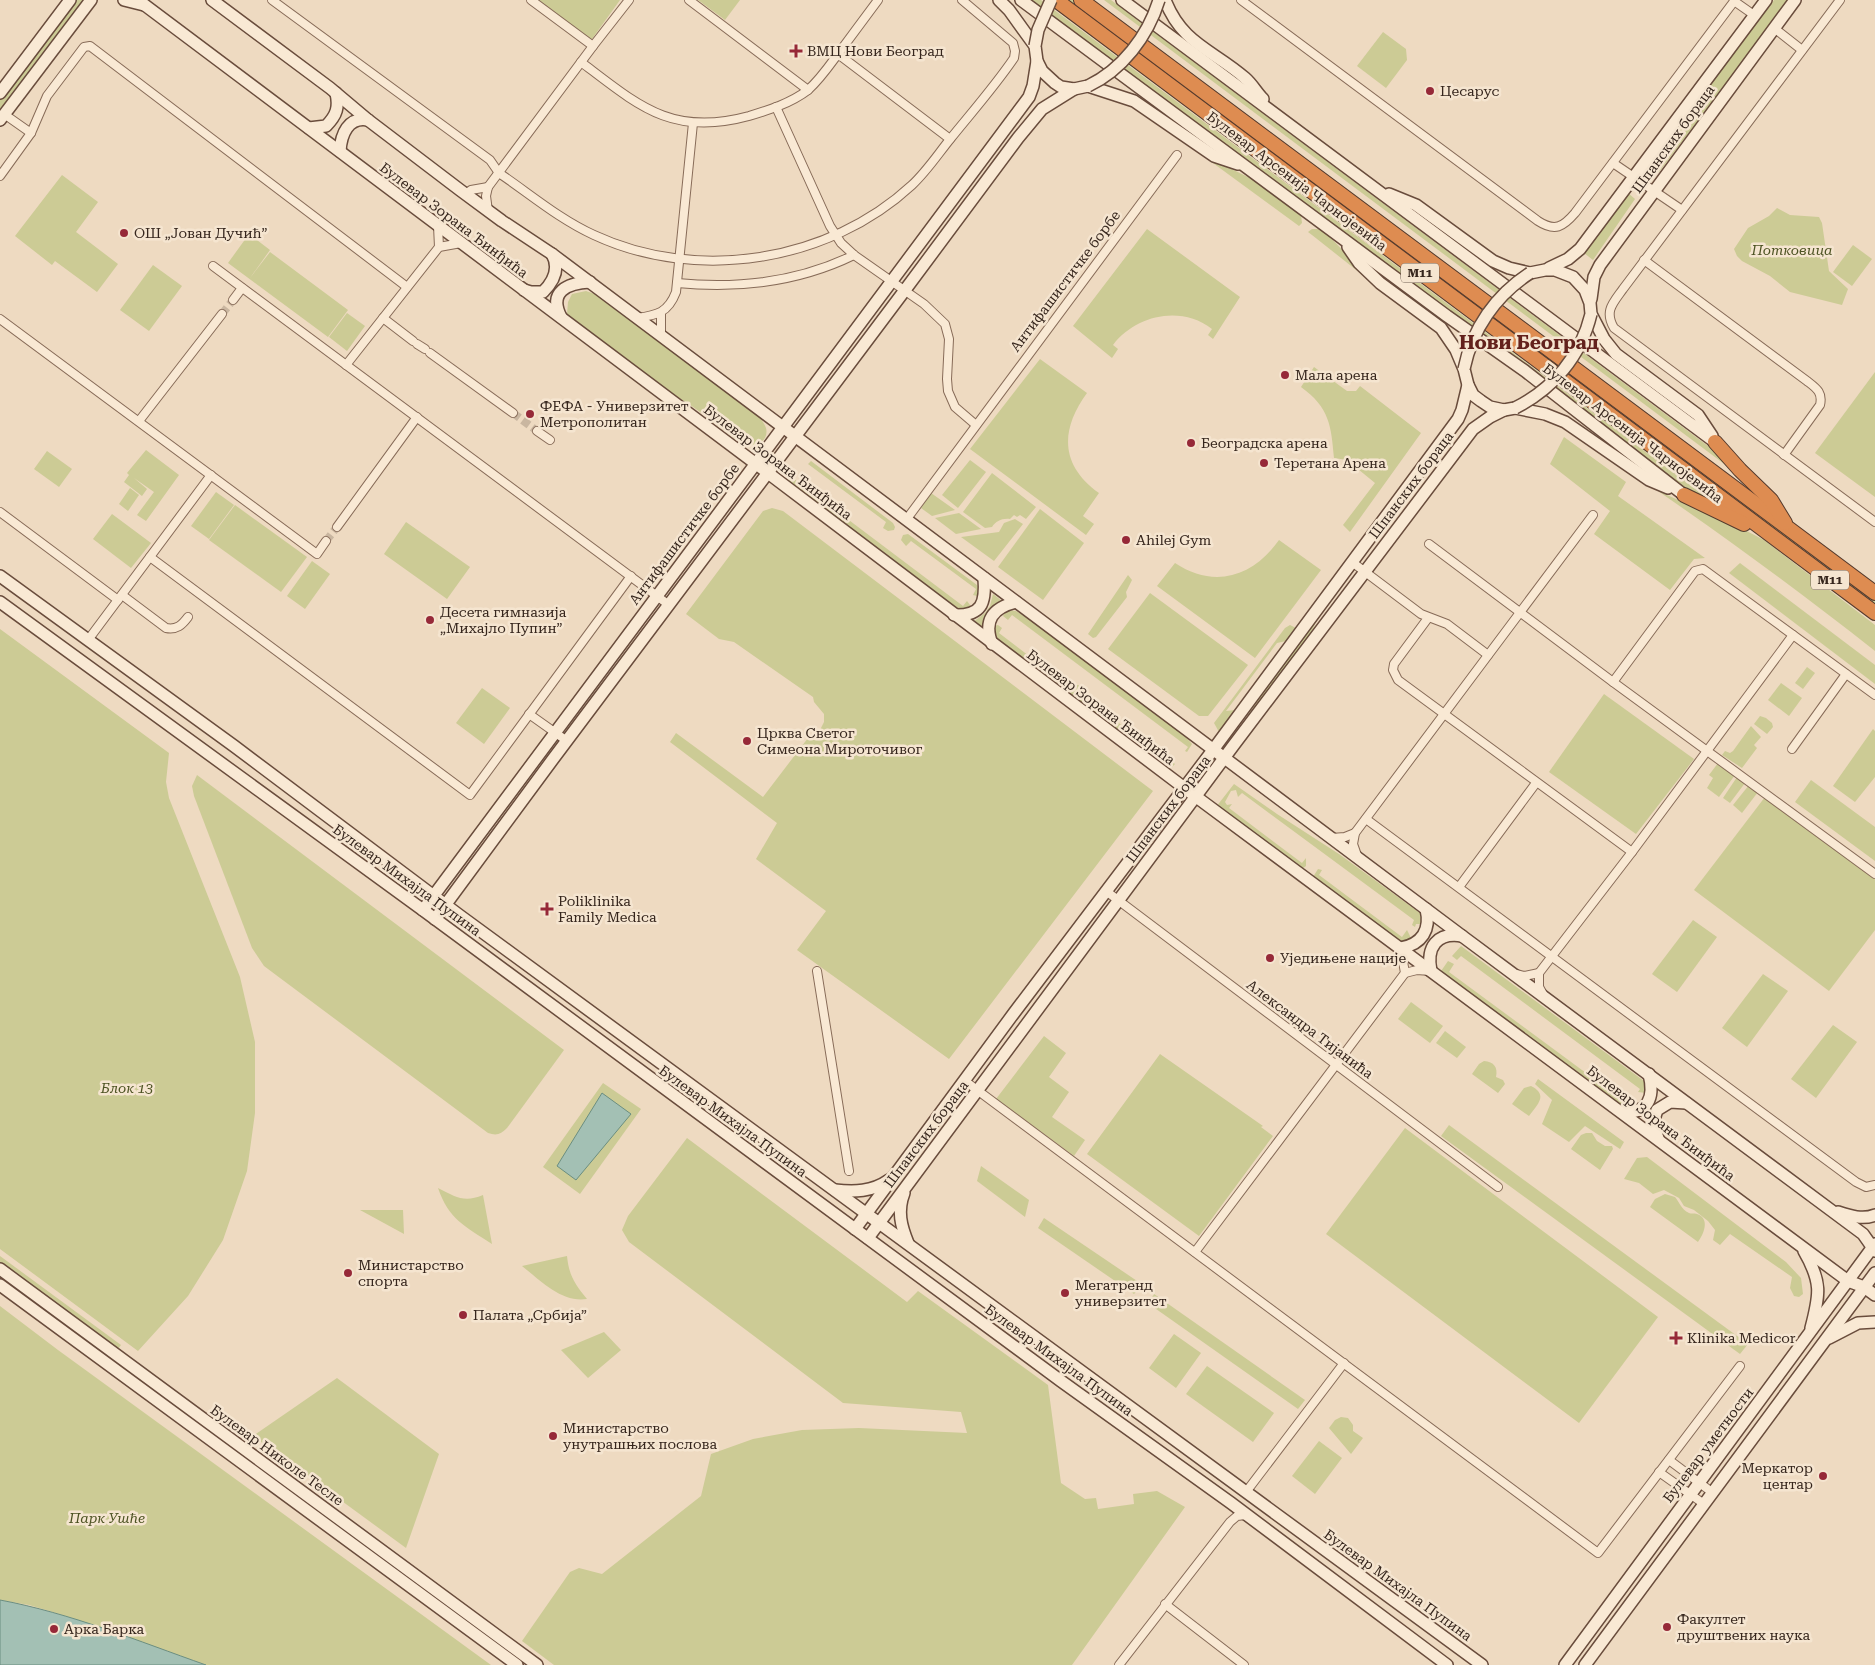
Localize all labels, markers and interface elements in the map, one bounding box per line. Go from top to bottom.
place label: ВМЦ Нови Београд [807,43,944,59]
marker: ВМЦ Нови Београд [789,44,803,58]
street label: Шпанских бораца [1628,82,1718,196]
place label: Цесарус [1440,83,1499,99]
marker: Цесарус [1424,85,1436,97]
street label: Булевар Арсенија Чарнојевића [1204,108,1390,254]
street label: Булевар Зорана Ђинђића [377,159,531,281]
street label: Антифашистичке борбе [1007,207,1123,355]
place label: ОШ „Јован Дучић” [134,225,267,241]
marker: ОШ „Јован Дучић” [118,227,130,239]
park label: Потковица [1750,242,1833,258]
road number: M11 [1401,264,1439,282]
district label: Нови Београд [1459,331,1599,354]
street label: Булевар Арсенија Чарнојевића [1540,360,1726,506]
place label: Мала арена [1295,367,1378,383]
marker: Мала арена [1279,369,1291,381]
place label: ФЕФА - Универзитет Метрополитан [540,398,689,430]
street label: Булевар Зорана Ђинђића [701,401,855,523]
marker: ФЕФА - Универзитет Метрополитан [524,408,536,420]
street label: Шпанских бораца [1366,428,1457,542]
place label: Београдска арена [1201,435,1328,451]
marker: Београдска арена [1185,437,1197,449]
place label: Теретана Арена [1274,455,1386,471]
marker: Теретана Арена [1258,457,1270,469]
street label: Антифашистичке борбе [626,460,742,608]
place label: Ahilej Gym [1136,532,1212,548]
marker: Ahilej Gym [1120,534,1132,546]
road number: M11 [1811,570,1849,590]
place label: Десета гимназија „Михајло Пупин” [440,604,567,636]
marker: Десета гимназија „Михајло Пупин” [424,614,436,626]
street label: Булевар Зорана Ђинђића [1024,646,1178,768]
place label: Црква Светог Симеона Мироточивог [757,725,923,757]
marker: Црква Светог Симеона Мироточивог [741,735,753,747]
street label: Шпанских бораца [1123,752,1214,866]
street label: Булевар Михајла Пупина [330,821,484,939]
place label: Poliklinika Family Medica [558,893,657,925]
marker: Poliklinika Family Medica [540,902,554,916]
place label: Уједињене нације [1280,950,1407,966]
marker: Уједињене нације [1264,952,1276,964]
street label: Александра Тијанића [1244,976,1377,1082]
street label: Булевар Михајла Пупина [656,1062,810,1180]
street label: Булевар Зорана Ђинђића [1584,1062,1738,1184]
street label: Шпанских бораца [881,1077,972,1191]
park label: Блок 13 [100,1080,153,1096]
place label: Министарство спорта [358,1257,464,1289]
marker: Министарство спорта [342,1267,354,1279]
place label: Мегатренд универзитет [1075,1277,1167,1309]
marker: Мегатренд универзитет [1059,1287,1071,1299]
street label: Булевар Михајла Пупина [982,1301,1136,1419]
place label: Палата „Србија” [473,1307,587,1323]
marker: Палата „Србија” [457,1309,469,1321]
place label: Klinika Medicor [1687,1330,1796,1346]
marker: Klinika Medicor [1669,1331,1683,1345]
street label: Булевар уметности [1660,1384,1756,1506]
street label: Булевар Николе Тесле [207,1401,347,1509]
place label: Министарство унутрашњих послова [563,1420,717,1452]
marker: Министарство унутрашњих послова [547,1430,559,1442]
place label: Меркатор центар [1742,1460,1813,1492]
marker: Меркатор центар [1817,1470,1829,1482]
park label: Парк Ушће [68,1510,145,1526]
street label: Булевар Михајла Пупина [1321,1526,1475,1644]
place label: Факултет друштвених наука [1677,1611,1810,1643]
place label: Арка Барка [64,1621,145,1637]
marker: Факултет друштвених наука [1661,1621,1673,1633]
marker: Арка Барка [48,1623,60,1635]

